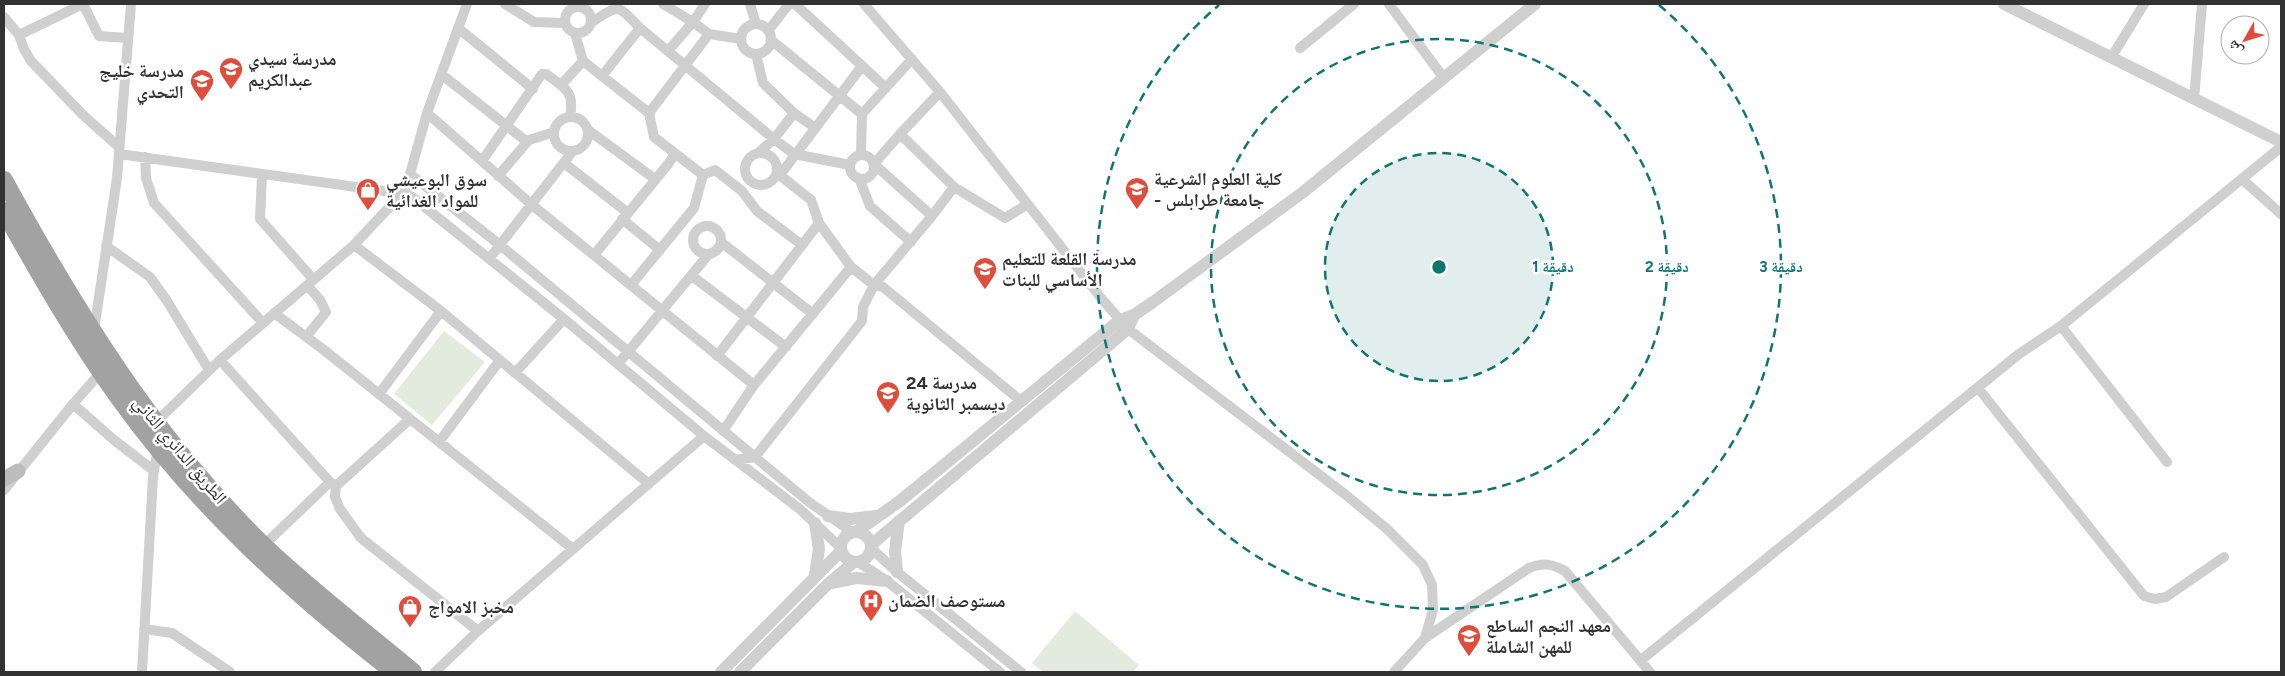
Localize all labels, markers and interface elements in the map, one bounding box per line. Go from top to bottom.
north arrow [2220,15,2270,65]
text: ش [2224,37,2247,59]
place label: مدرسة سيدي عبدالكريم [248,48,337,92]
school or university icon: مدرسة سيدي عبدالكريم [218,56,244,90]
place label: مدرسة خليج التحدي [99,60,184,106]
school or university icon: مدرسة خليج التحدي [189,68,215,102]
place label: كلية العلوم الشرعية - جامعة طرابلس [1154,168,1282,211]
place label: سوق البوعيشي للمواد الغدائية [386,169,487,212]
school or university icon: كلية العلوم الشرعية - جامعة طرابلس [1124,176,1150,210]
shop icon: سوق البوعيشي للمواد الغدائية [355,177,381,211]
place label: مدرسة القلعة للتعليم الأساسي للبنات [1002,248,1137,294]
school or university icon: مدرسة القلعة للتعليم الأساسي للبنات [972,256,998,290]
centre of rings [1430,258,1448,276]
text: 1 دقيقة [1532,258,1574,276]
text: 2 دقيقة [1645,258,1689,276]
text: 3 دقيقة [1759,258,1803,276]
place label: مدرسة 24 ديسمبر الثانوية [906,372,1006,415]
school or university icon: مدرسة 24 ديسمبر الثانوية [875,380,901,414]
street label: الطريق الدائري الثاني [126,392,232,511]
hospital icon: مستوصف الضمان [858,588,884,622]
place label: مستوصف الضمان [888,590,1006,612]
shop icon: مخبز الامواج [397,594,423,628]
place label: مخبز الامواج [428,596,514,618]
place label: معهد النجم الساطع للمهن الشاملة [1486,615,1611,658]
school or university icon: معهد النجم الساطع للمهن الشاملة [1456,623,1482,657]

